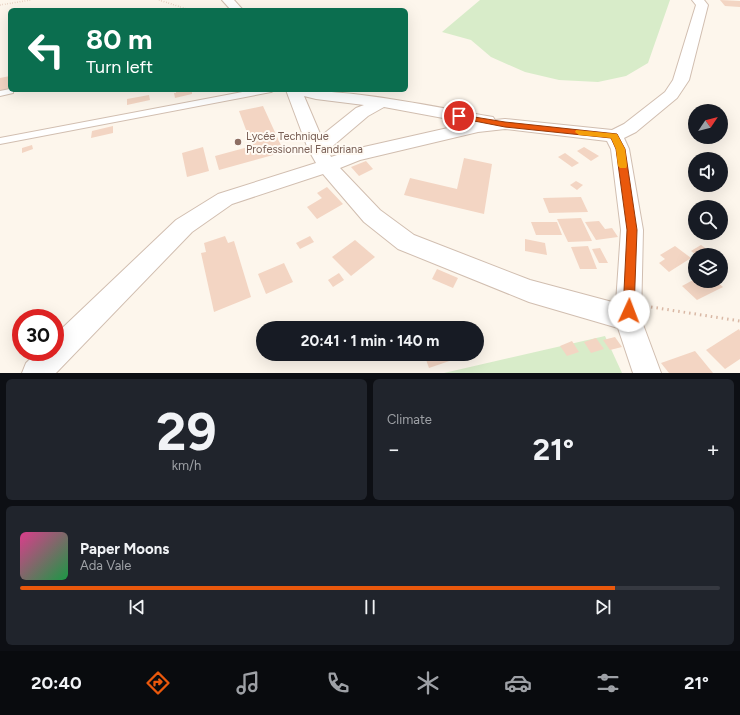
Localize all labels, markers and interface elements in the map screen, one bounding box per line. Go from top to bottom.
text: 80 m [86,22,152,56]
icon: left [20,24,72,76]
text: Turn left [86,56,153,78]
pin [442,99,476,133]
north arrow [688,104,728,144]
map controls [688,104,728,288]
icon: arrive [448,105,470,127]
place label: Lycée Technique Professionnel Fandriana [246,130,363,156]
marker: Lycée Technique Professionnel Fandriana [233,137,243,147]
button: sound [688,152,728,192]
button: search [688,200,728,240]
button: layers [688,248,728,288]
position arrow [608,290,650,332]
speed limit sign: 30 [12,309,64,361]
text: 20:41 · 1 min · 140 m [301,332,439,350]
text: 29 [156,401,217,463]
text: Climate [387,412,432,427]
text: 21° [533,431,574,468]
text: − [387,436,401,463]
text: + [706,436,720,463]
text: km/h [172,458,201,473]
text: Paper Moons [80,540,169,558]
text: Ada Vale [80,558,131,573]
icon: previous [126,596,148,618]
icon: pause [359,596,381,618]
icon: next [592,596,614,618]
icon: directions [144,669,172,697]
icon: music [234,669,262,697]
icon: phone [324,669,352,697]
icon: climate [414,669,442,697]
icon: car [504,669,532,697]
icon: filters [594,669,622,697]
text: 20:40 [31,672,82,694]
text: 21° [684,672,709,694]

